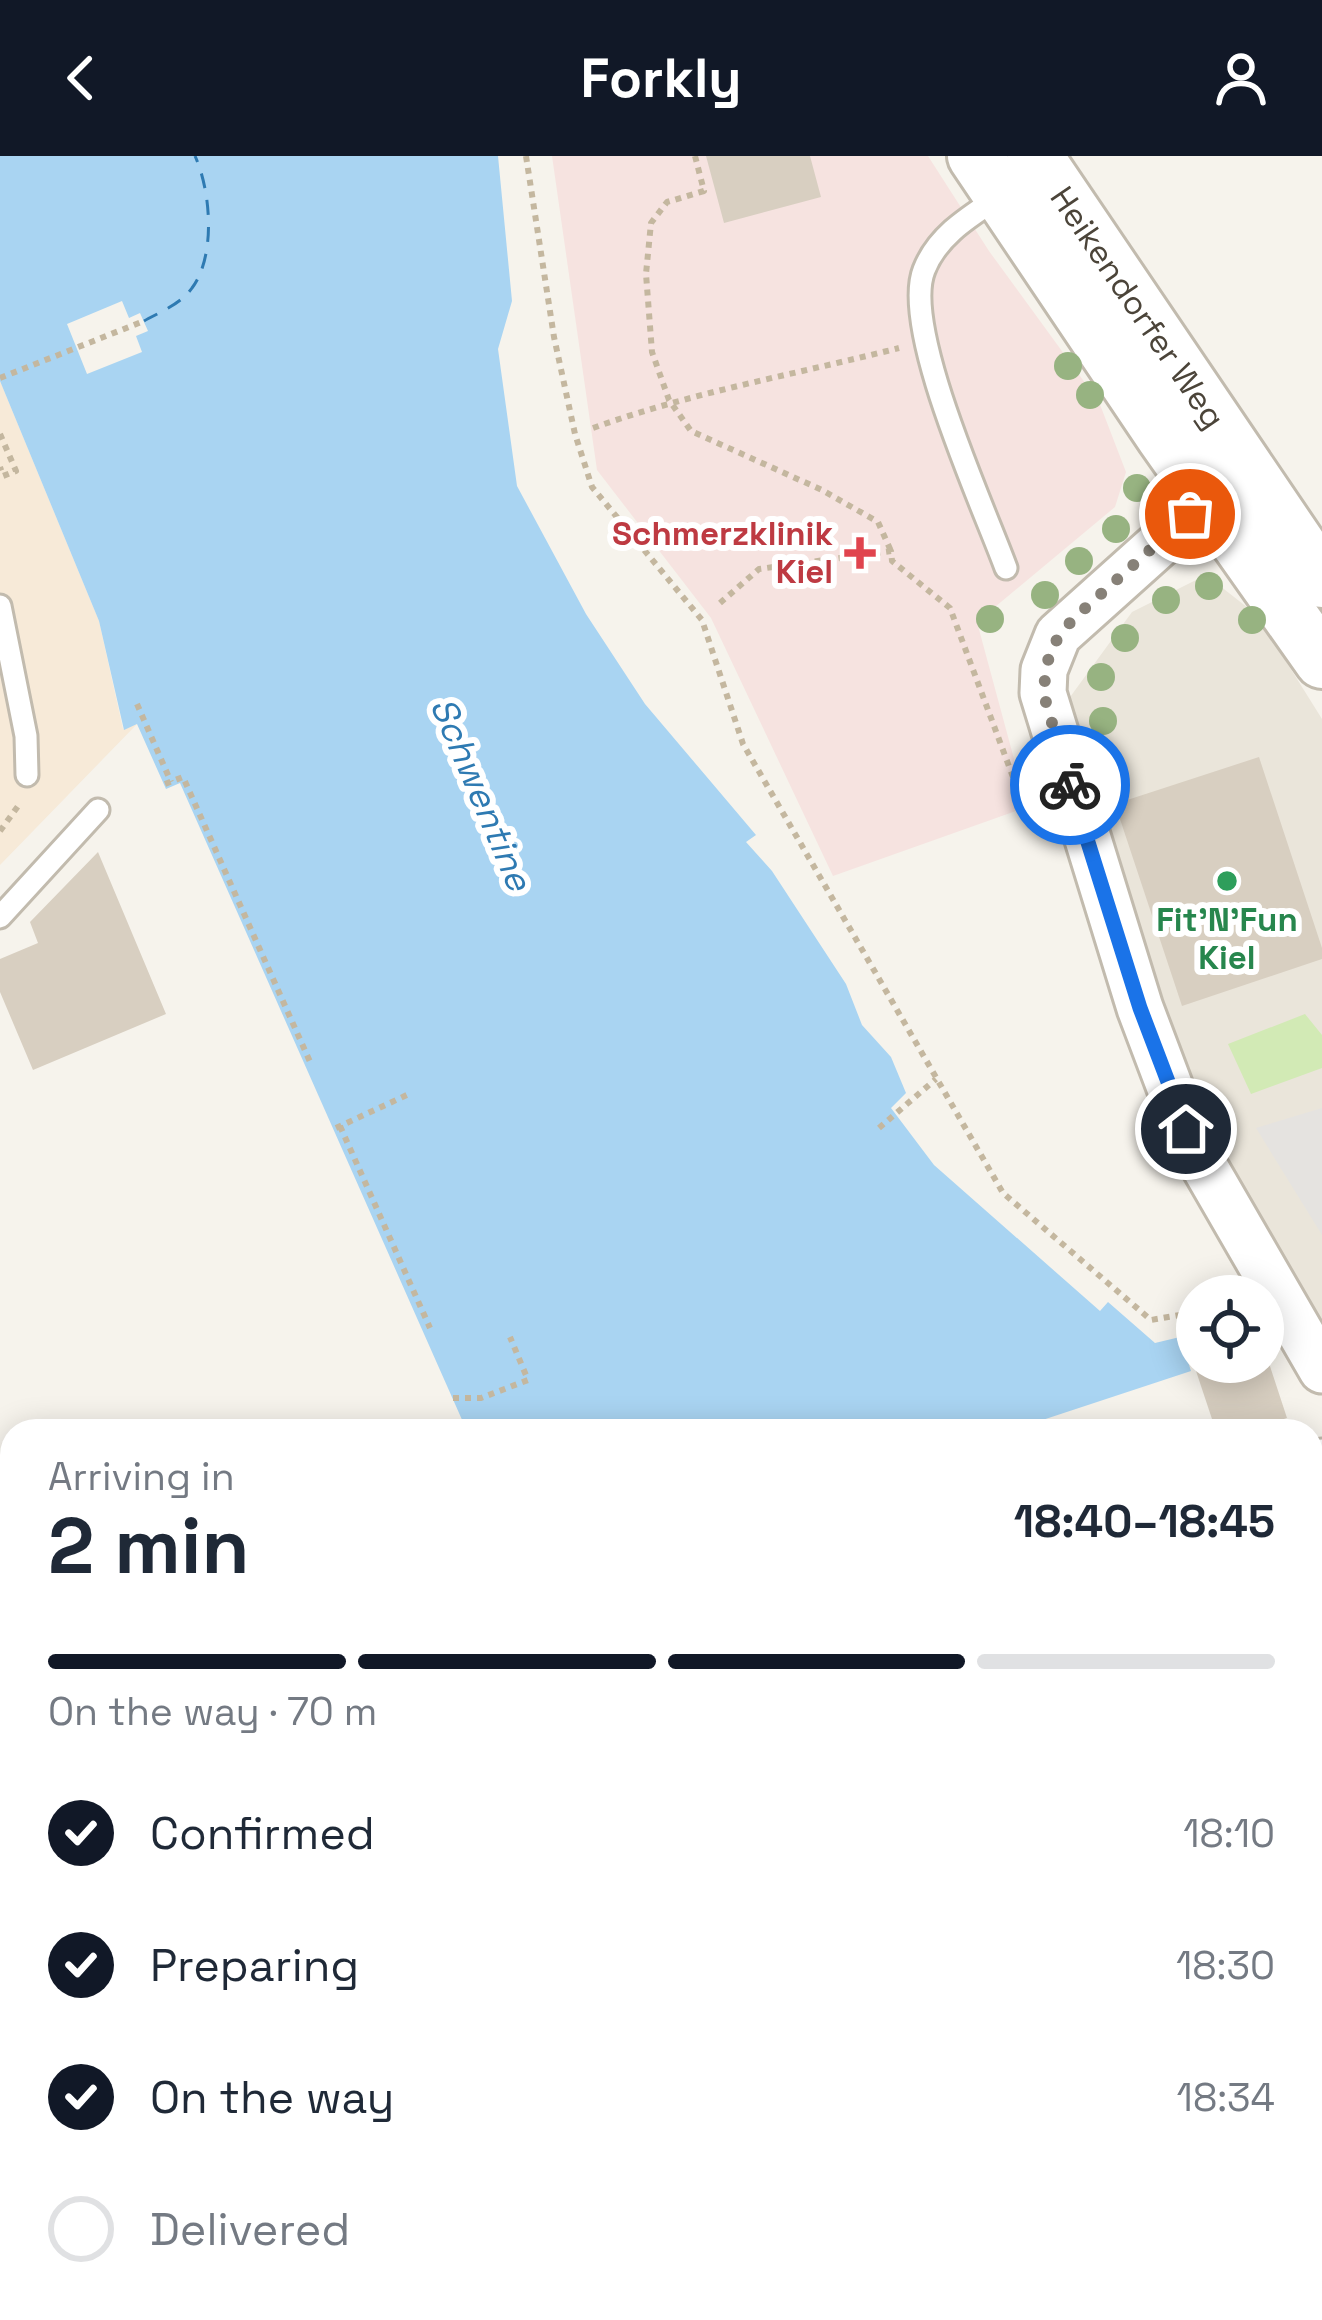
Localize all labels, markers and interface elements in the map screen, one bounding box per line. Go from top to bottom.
text: Forkly [580,44,742,113]
icon: back [48,45,114,111]
icon: person [1208,45,1274,111]
street label: Heikendorfer Weg [1041,178,1234,437]
pin [1139,463,1241,565]
icon: bag [1157,481,1223,547]
place label: Schmerzklinik Kiel [612,513,833,593]
marker: Schmerzklinik Kiel [844,537,876,569]
water label: Schwentine [420,690,543,899]
courier [1010,725,1130,845]
icon: bike [1037,752,1103,818]
marker: Fit'N'Fun Kiel [1214,868,1240,894]
place label: Fit'N'Fun Kiel [1156,899,1298,979]
pin [1135,1078,1237,1180]
icon: home [1153,1096,1219,1162]
map controls [1176,1275,1284,1383]
button: locate [1176,1275,1284,1383]
text: Arriving in [48,1452,235,1501]
text: 18:40–18:45 [1014,1493,1275,1550]
text: 2 min [48,1496,250,1596]
text: On the way · 70 m [48,1687,377,1736]
icon: check [48,1800,114,1866]
text: Confirmed [150,1805,375,1862]
text: 18:10 [1183,1809,1275,1858]
icon: check [48,1932,114,1998]
text: Preparing [150,1937,359,1994]
text: 18:30 [1176,1941,1275,1990]
icon: check [48,2064,114,2130]
text: On the way [150,2069,394,2126]
text: 18:34 [1177,2073,1275,2122]
text: Delivered [150,2201,350,2258]

